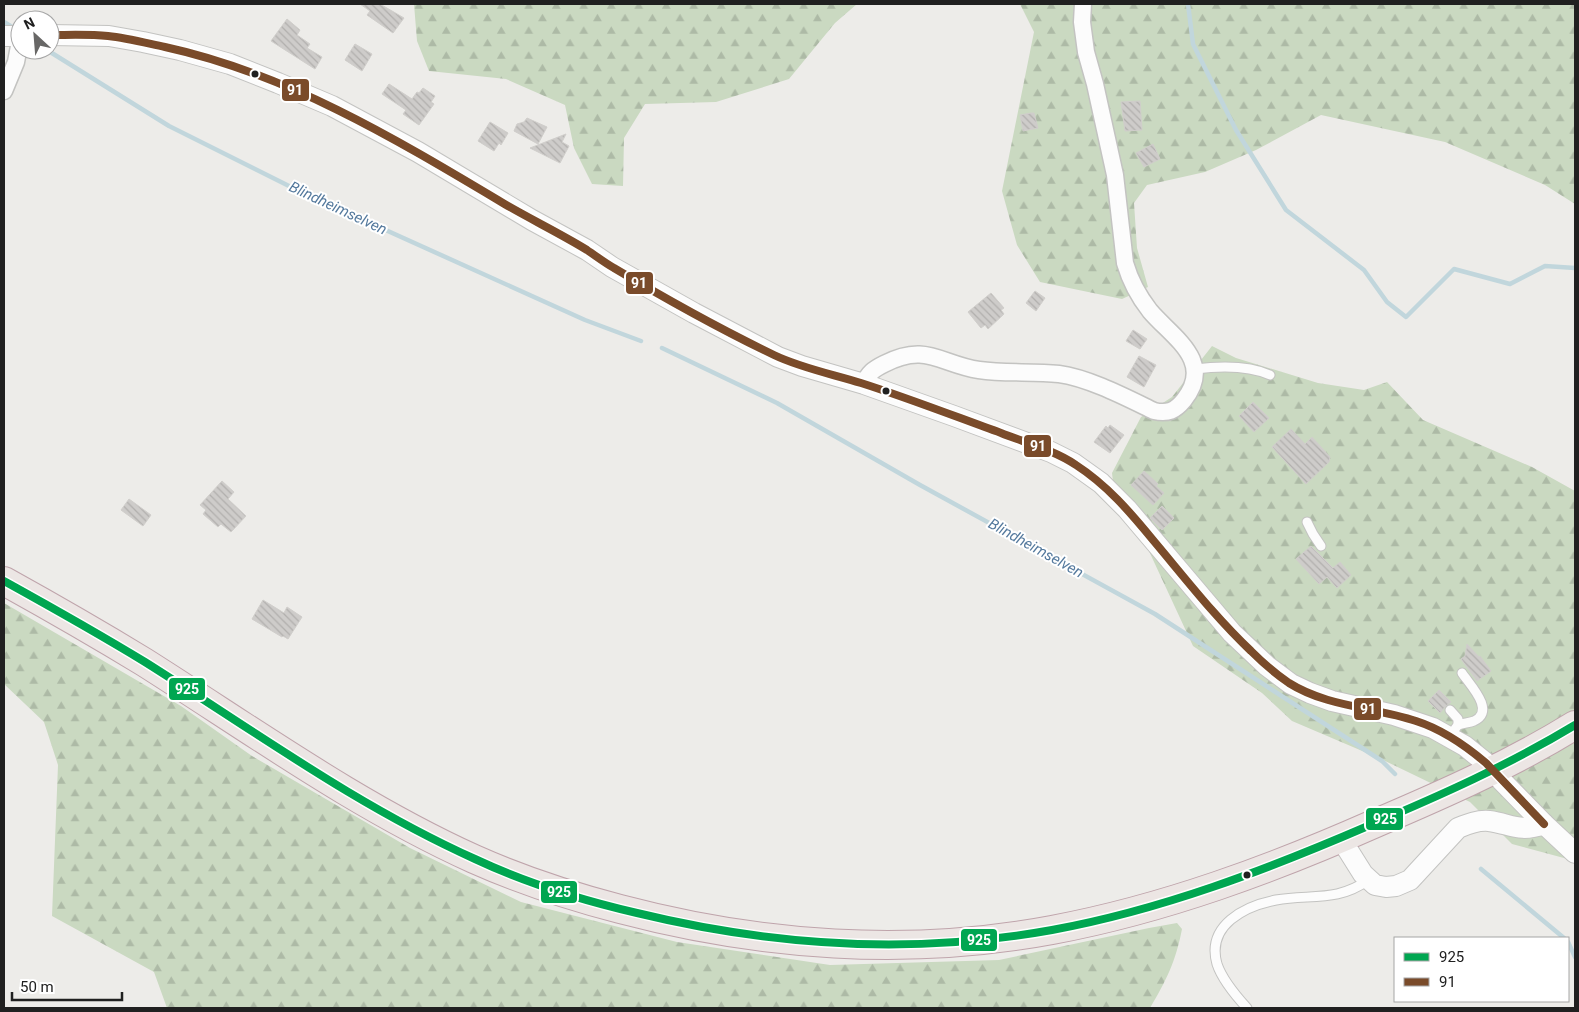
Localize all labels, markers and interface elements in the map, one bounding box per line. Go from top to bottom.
north arrow [10,10,60,60]
text: N [21,14,37,33]
unlabelled marker [250,69,260,79]
line badge: 91 [281,78,310,102]
text: 91 [287,82,303,98]
water label: Blindheimselven [286,177,390,239]
line badge: 91 [625,271,654,295]
text: 91 [631,275,647,291]
unlabelled marker [881,386,891,396]
line badge: 91 [1023,434,1052,458]
text: 91 [1030,438,1046,454]
water label: Blindheimselven [985,514,1087,582]
line badge: 925 [168,677,206,701]
text: 925 [175,681,199,697]
line badge: 91 [1353,697,1382,721]
text: 91 [1360,701,1376,717]
line badge: 925 [1365,807,1404,831]
text: 925 [1373,811,1397,827]
unlabelled marker [1242,870,1252,880]
line badge: 925 [540,880,578,904]
text: 925 [547,884,571,900]
line badge: 925 [960,928,998,952]
text: 925 [967,932,991,948]
legend [1394,937,1569,1002]
text: 925 [1439,948,1464,966]
scale bar [12,970,122,1002]
text: 91 [1439,973,1456,991]
text: 50 m [20,978,54,996]

